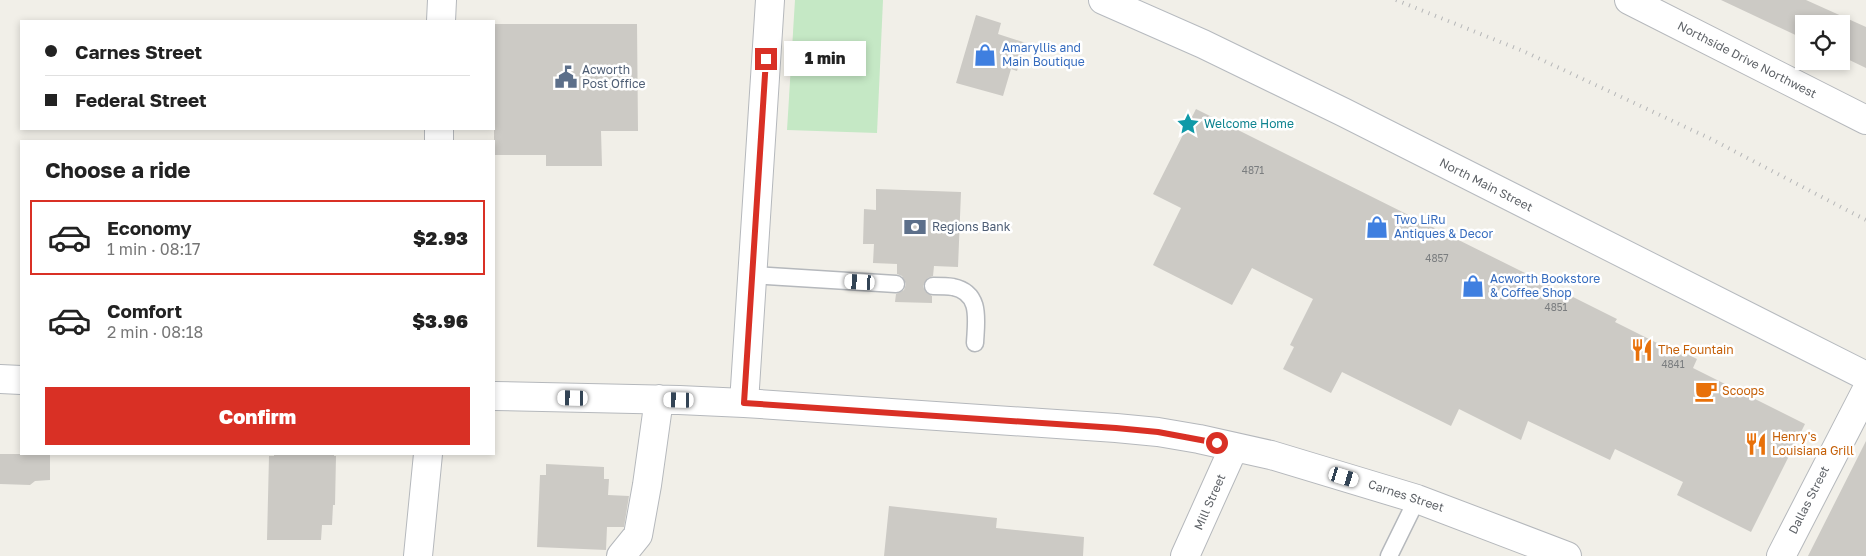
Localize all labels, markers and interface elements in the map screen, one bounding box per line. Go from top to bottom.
map controls [1795,15,1850,70]
button: locate [1795,15,1850,70]
street label: Northside Drive Northwest [1675,18,1819,101]
text: Carnes Street [75,40,202,63]
place label: Amaryllis and Main Boutique [1002,40,1085,69]
callout: 1 min [784,42,866,76]
shop icon: Amaryllis and Main Boutique [972,42,998,68]
route end [755,48,777,70]
text: 1 min [805,48,845,68]
place label: Acworth Post Office [582,62,646,91]
public building icon: Acworth Post Office [553,64,579,90]
text: Federal Street [75,88,207,111]
place icon: Welcome Home [1175,111,1201,137]
place label: Welcome Home [1204,116,1294,131]
street label: North Main Street [1437,155,1536,215]
text: Choose a ride [45,156,191,183]
house number: 4871 [1242,164,1264,176]
place label: Two LiRu Antiques & Decor [1394,212,1493,241]
bank icon: Regions Bank [902,214,928,240]
shop icon: Two LiRu Antiques & Decor [1364,214,1390,240]
icon: car [47,215,92,260]
text: Economy [107,216,192,239]
place label: Regions Bank [932,219,1011,234]
text: $2.93 [413,226,468,249]
text: 1 min · 08:17 [107,239,201,259]
house number: 4857 [1425,252,1449,264]
place label: Acworth Bookstore & Coffee Shop [1490,271,1600,300]
shop icon: Acworth Bookstore & Coffee Shop [1460,273,1486,299]
car [844,274,875,290]
icon: car [47,298,92,343]
text: Comfort [107,299,182,322]
house number: 4851 [1545,301,1568,313]
text: $3.96 [412,309,468,332]
text: 2 min · 08:18 [107,322,203,342]
restaurant icon: The Fountain [1629,337,1655,363]
place label: The Fountain [1658,342,1734,357]
house number: 4841 [1661,358,1685,370]
cafe icon: Scoops [1693,378,1719,404]
place label: Scoops [1722,383,1764,398]
button: Confirm [45,387,470,445]
car [557,390,588,406]
car [663,392,694,408]
place label: Henry's Louisiana Grill [1772,429,1854,458]
restaurant icon: Henry's Louisiana Grill [1743,431,1769,457]
route start [1206,432,1228,454]
street label: Dallas Street [1785,463,1832,536]
car [1327,465,1360,489]
street label: Mill Street [1191,471,1229,532]
street label: Carnes Street [1366,476,1446,515]

